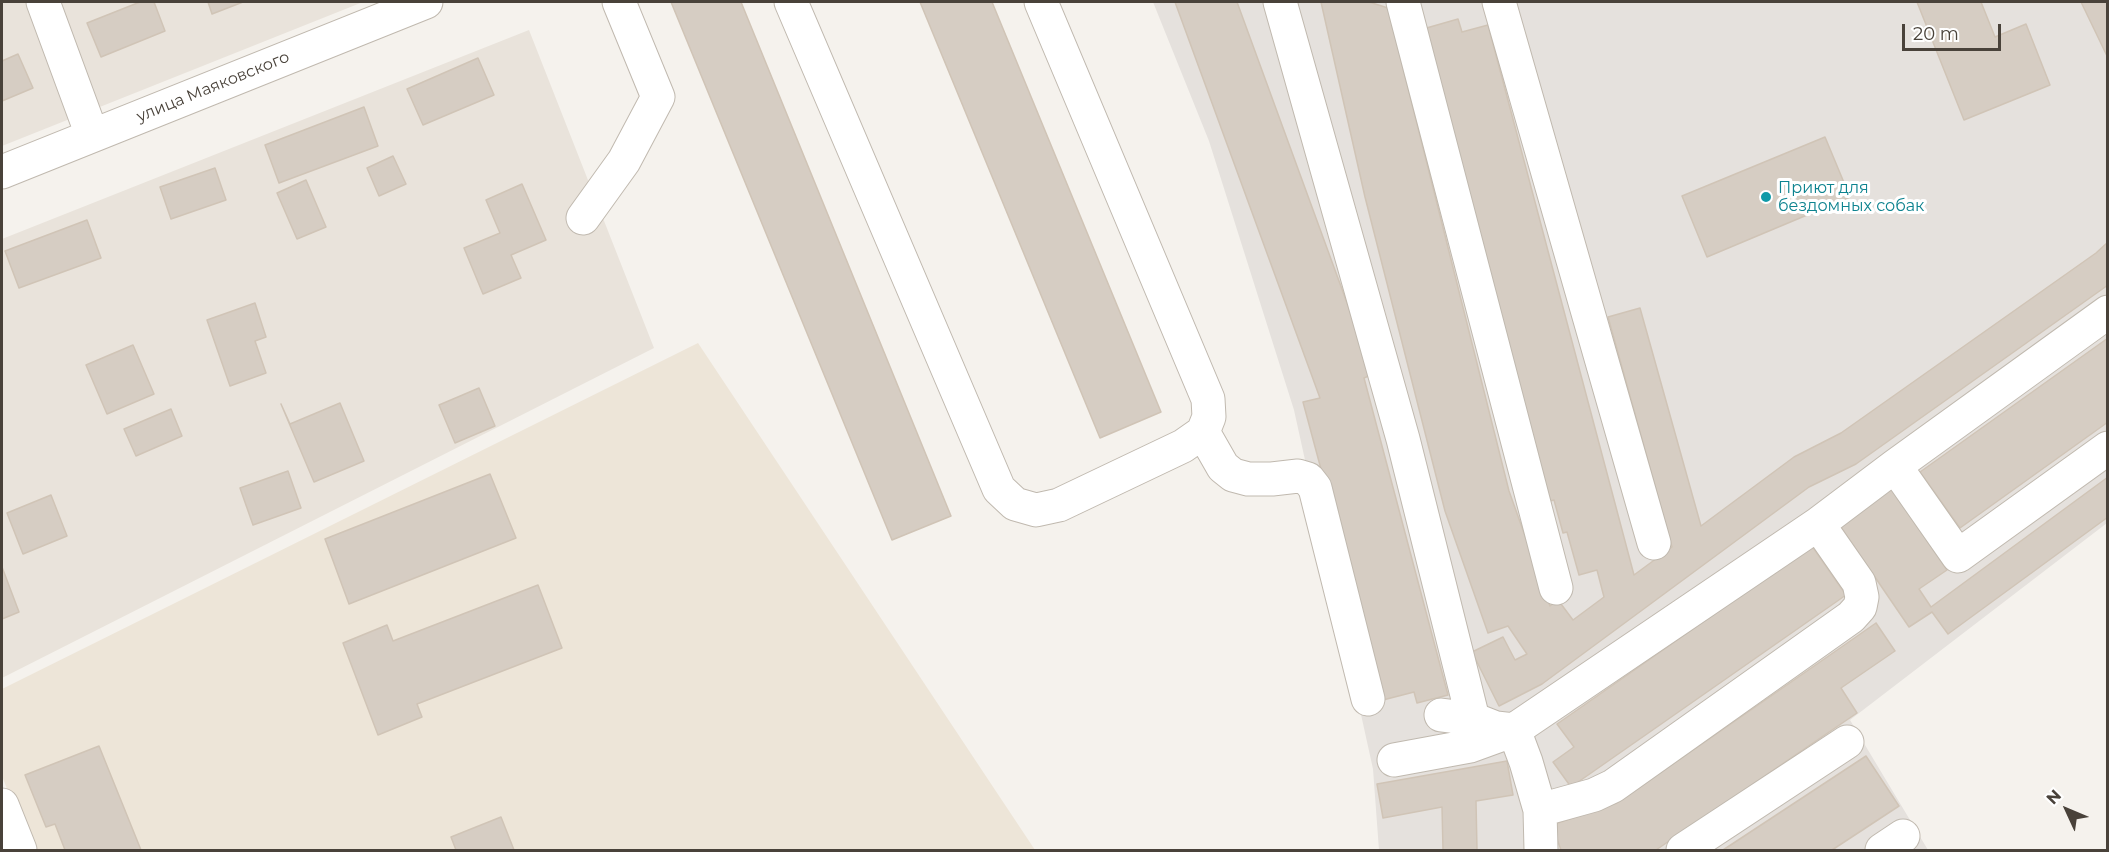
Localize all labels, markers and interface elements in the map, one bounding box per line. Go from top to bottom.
scale bar [1905,12,2004,50]
text: 20 m [1913,23,1959,45]
street label: улица Маяковского [134,48,292,126]
place label: Приют для бездомных собак [1778,178,1924,216]
marker: Приют для бездомных собак [1759,190,1773,204]
north arrow [2037,780,2097,840]
text: N [2042,786,2065,808]

